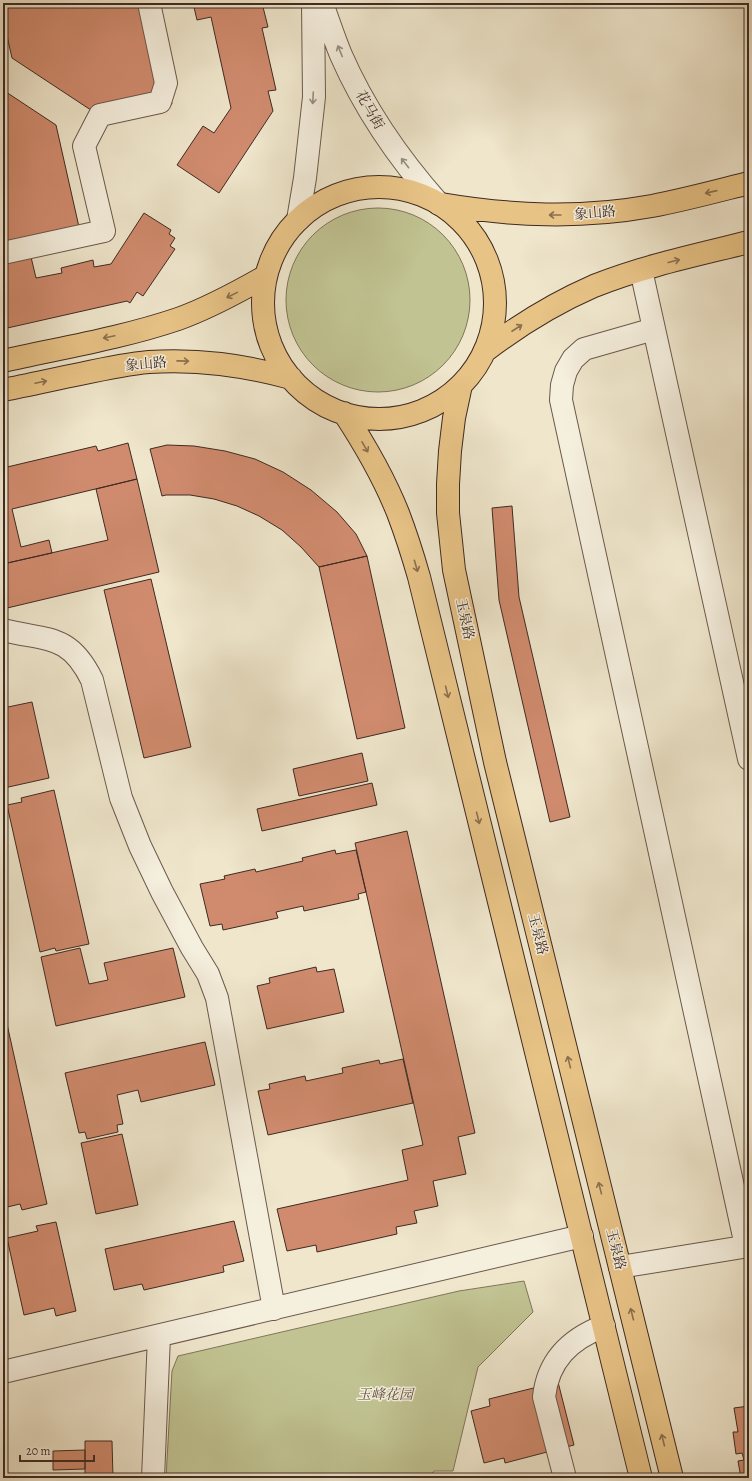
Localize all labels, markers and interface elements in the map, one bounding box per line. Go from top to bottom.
one-way arrow [336,46,343,58]
street label: 花马街 [351,87,389,133]
one-way arrow [310,91,317,104]
one-way arrow [401,158,409,169]
one-way arrow [705,189,718,197]
street label: 象山路 [573,202,617,224]
one-way arrow [549,211,562,219]
one-way arrow [667,257,680,264]
one-way arrow [226,292,238,299]
one-way arrow [511,324,522,332]
one-way arrow [103,334,116,342]
street label: 象山路 [124,353,168,375]
one-way arrow [176,358,189,365]
one-way arrow [34,378,47,386]
one-way arrow [361,440,369,452]
one-way arrow [412,559,420,572]
street label: 玉泉路 [451,596,479,642]
one-way arrow [444,685,451,698]
one-way arrow [475,811,483,824]
street label: 玉泉路 [524,911,552,957]
one-way arrow [565,1055,573,1068]
one-way arrow [596,1182,604,1195]
street label: 玉泉路 [602,1226,630,1272]
one-way arrow [627,1308,635,1321]
park label: 玉峰花园 [357,1385,415,1404]
one-way arrow [659,1434,666,1447]
scale bar [20,1437,94,1463]
text: 20 m [26,1443,50,1459]

